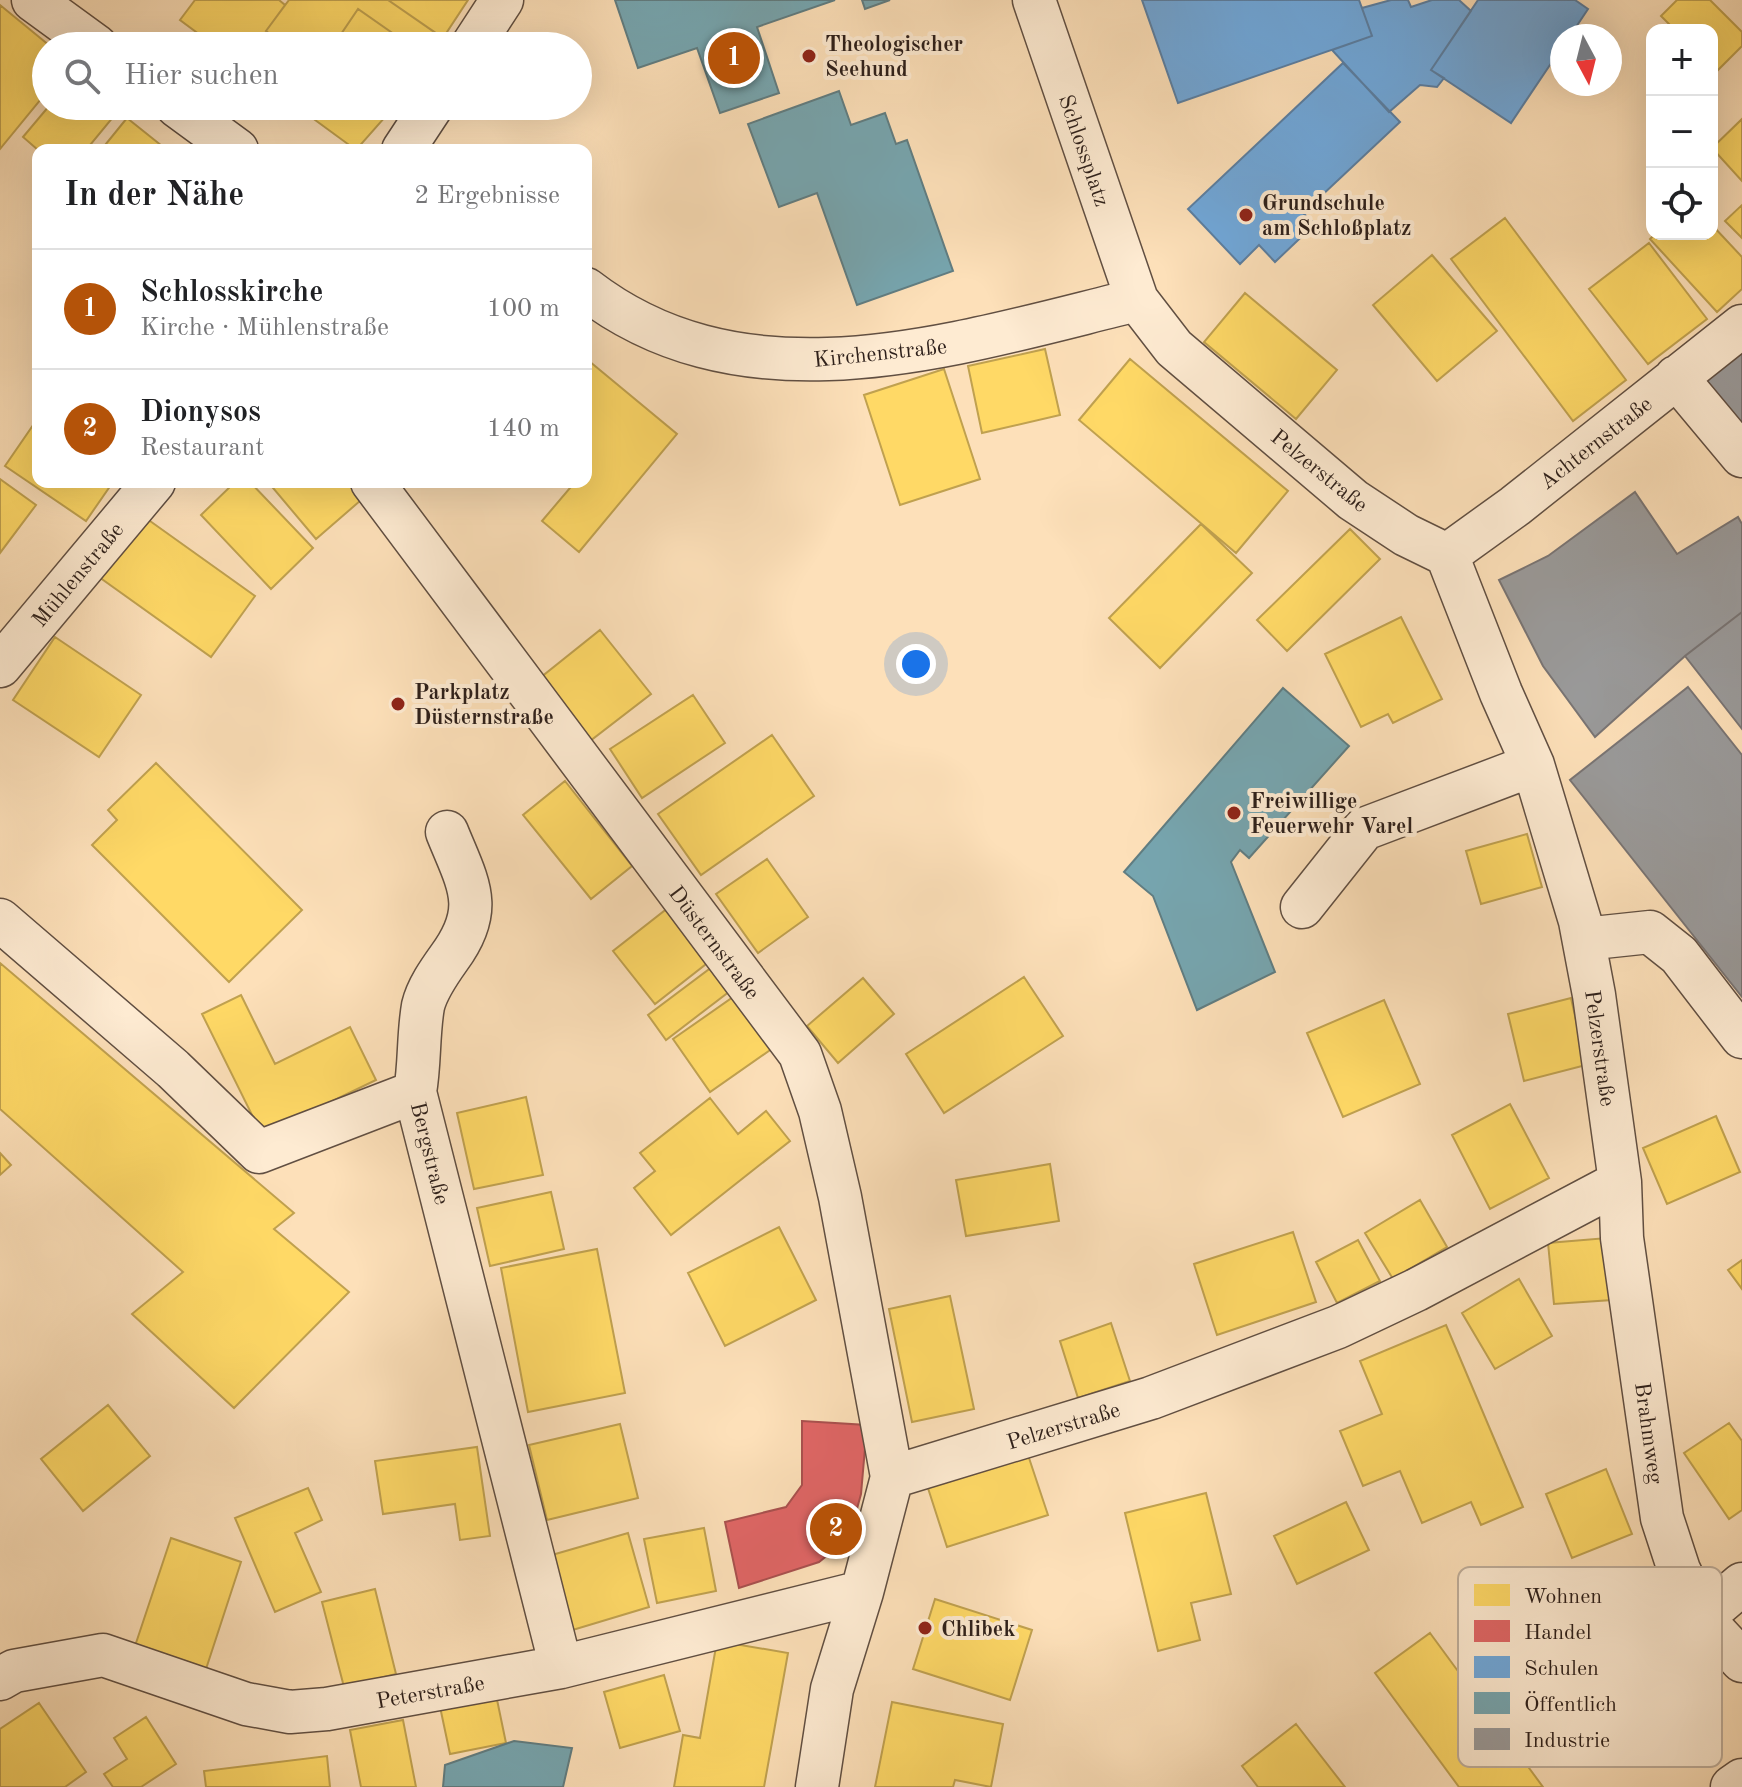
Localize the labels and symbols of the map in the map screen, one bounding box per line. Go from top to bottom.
north arrow [1550,24,1622,96]
pin: 1 [708,28,760,88]
place label: Theologischer Seehund [825,34,963,81]
marker: Theologischer Seehund [800,47,818,65]
street label: Schlossplatz [1054,92,1113,209]
place label: Grundschule am Schloßplatz [1262,193,1411,240]
marker: Grundschule am Schloßplatz [1237,206,1255,224]
street label: Kirchenstraße [812,336,948,372]
street label: Achternstraße [1536,393,1657,494]
street label: Pelzerstraße [1266,426,1371,517]
street label: Mühlenstraße [29,519,128,632]
your location [896,644,936,684]
place label: Parkplatz Düsternstraße [414,682,554,729]
marker: Parkplatz Düsternstraße [389,695,407,713]
place label: Freiwillige Feuerwehr Varel [1250,791,1413,838]
marker: Freiwillige Feuerwehr Varel [1225,804,1243,822]
street label: Düsternstraße [664,882,763,1004]
street label: Pelzerstraße [1580,989,1618,1108]
street label: Bergstraße [406,1100,452,1207]
street label: Brahmweg [1630,1381,1666,1486]
street label: Pelzerstraße [1004,1399,1123,1455]
pin: 2 [810,1499,862,1559]
legend [1458,1567,1722,1767]
text: Wohnen [1524,1586,1602,1608]
marker: Chlibek [916,1619,934,1637]
place label: Chlibek [941,1619,1015,1641]
text: Handel [1524,1622,1592,1644]
text: Schulen [1524,1658,1599,1680]
street label: Peterstraße [374,1673,486,1713]
text: Öffentlich [1524,1691,1617,1716]
text: Industrie [1524,1730,1610,1752]

